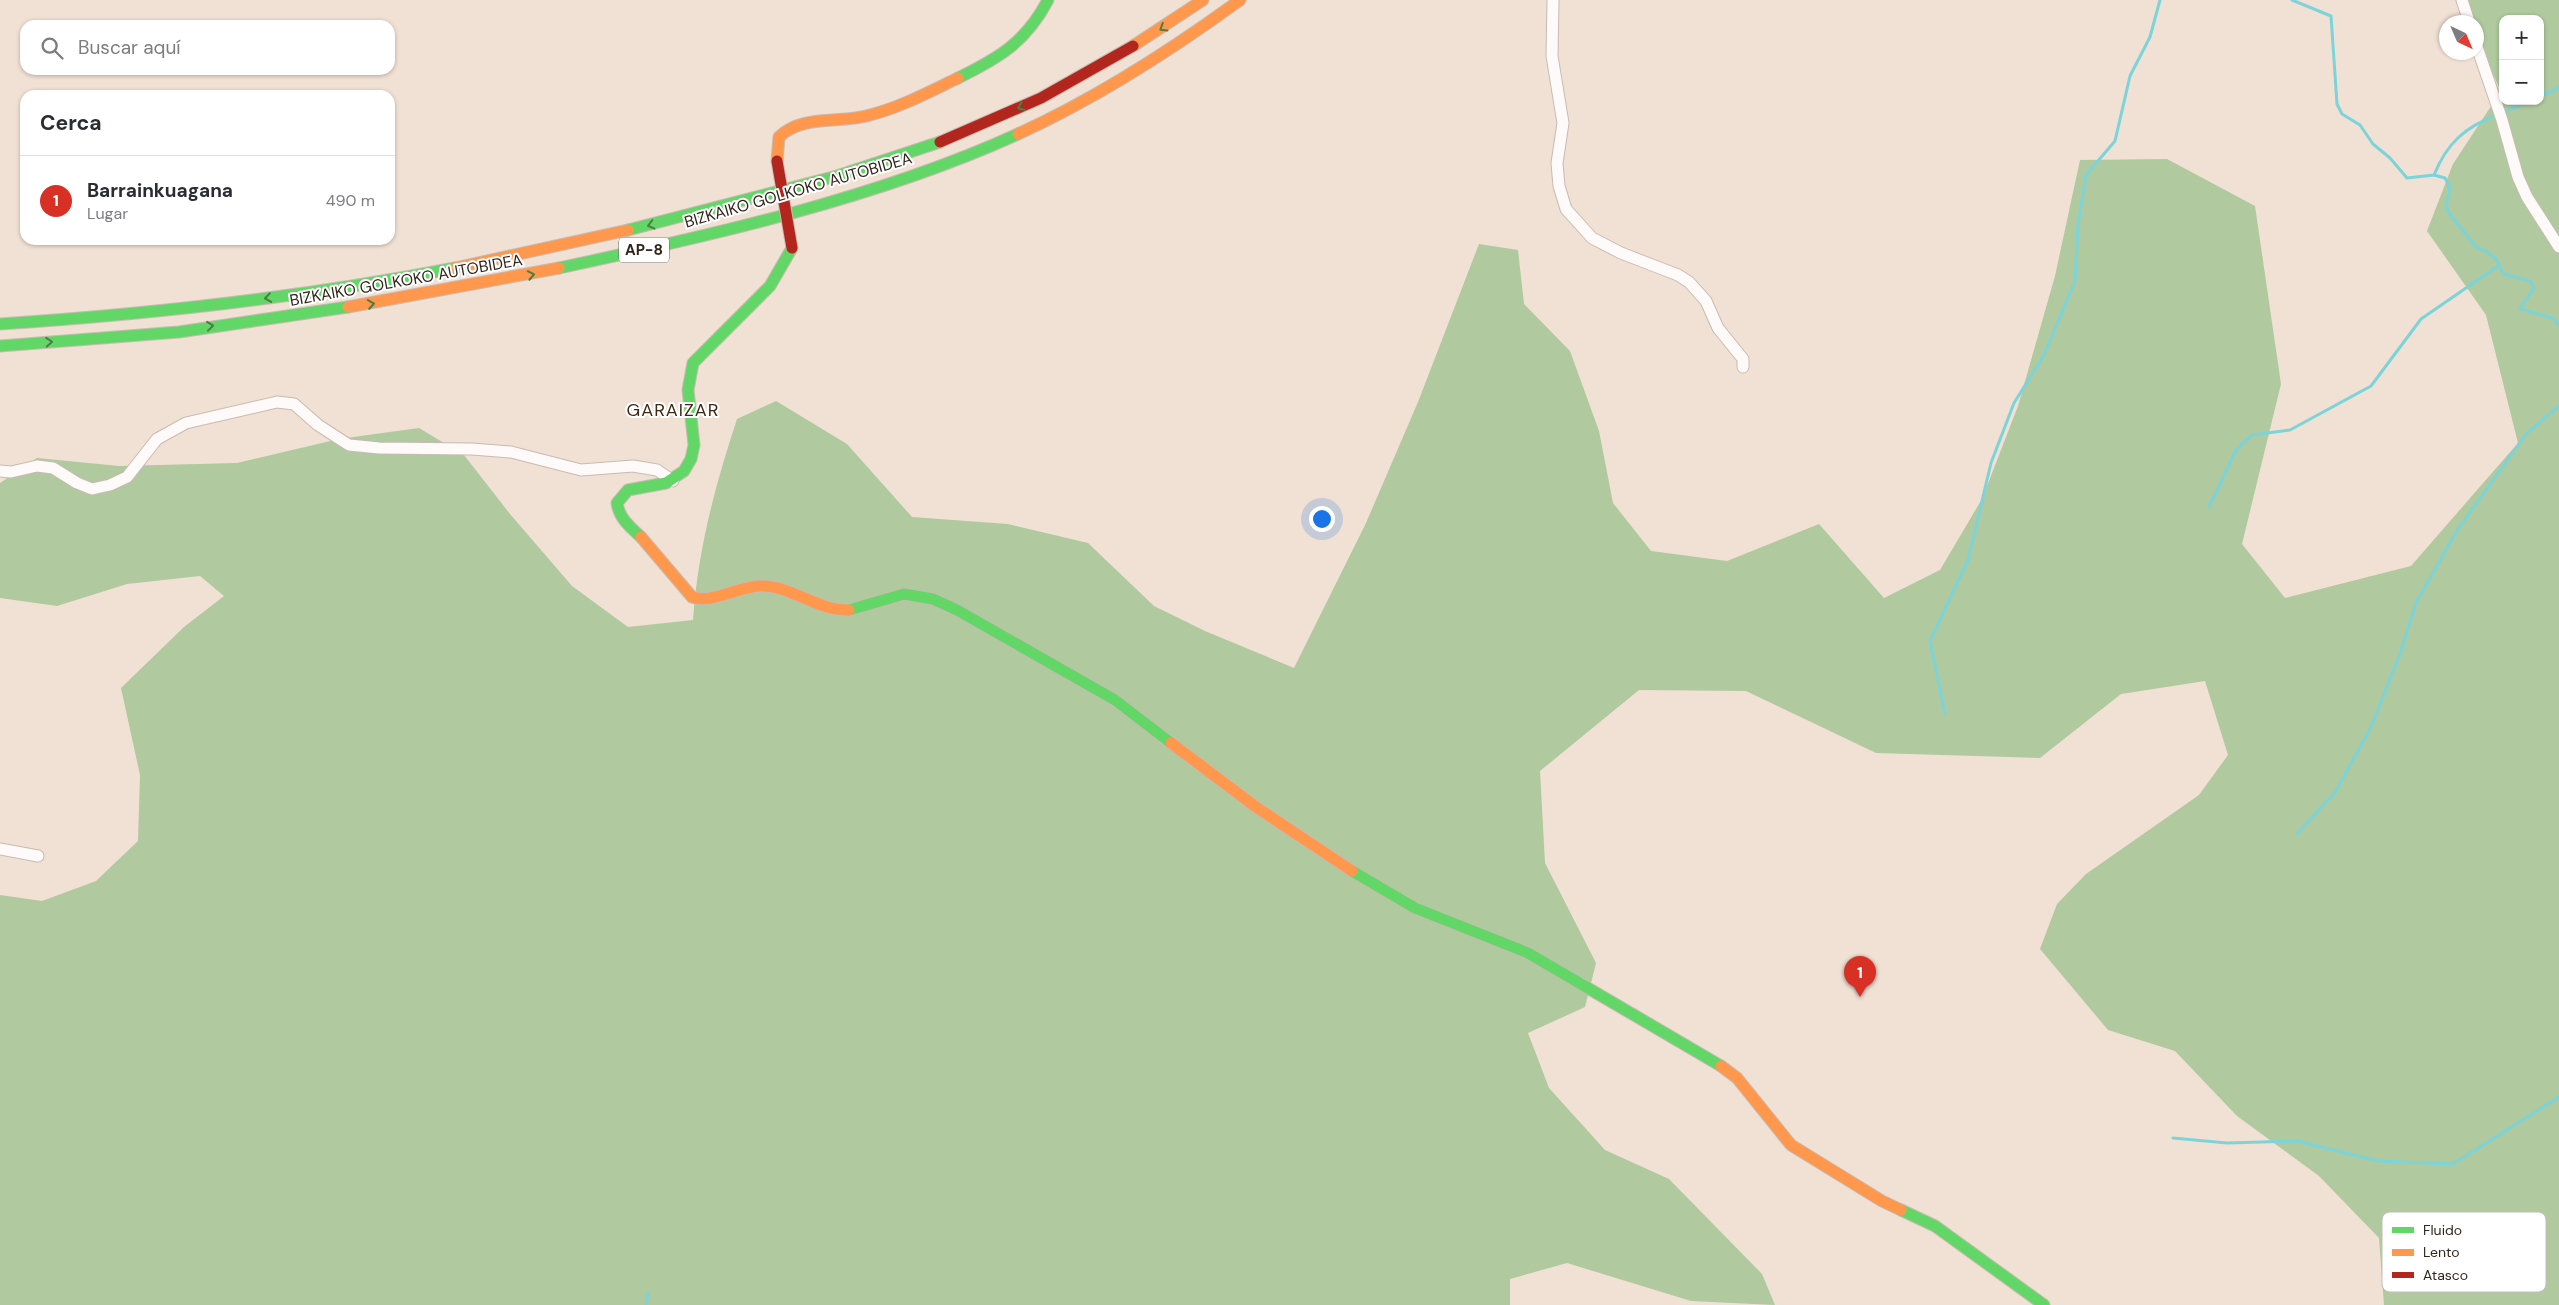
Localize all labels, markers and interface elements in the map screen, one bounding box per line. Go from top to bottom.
north arrow [2439,15,2484,60]
map controls [2499,15,2544,105]
button: + [2499,15,2544,60]
search box [20,20,395,75]
one-way arrow [1160,22,1169,31]
icon: search [38,34,66,62]
text: Buscar aquí [78,35,181,60]
button: − [2499,60,2544,105]
one-way arrow [1017,100,1026,111]
text: Cerca [40,109,102,137]
street label: BIZKAIKO GOLKOKO AUTOBIDEA [682,147,915,233]
text: Barrainkuagana [87,178,233,203]
text: 1 [53,190,59,211]
text: 490 m [326,190,375,211]
text: Lugar [87,203,128,224]
one-way arrow [646,219,655,230]
road number: AP-8 [619,238,669,262]
street label: BIZKAIKO GOLKOKO AUTOBIDEA [288,249,524,311]
one-way arrow [527,270,535,280]
one-way arrow [263,292,272,302]
one-way arrow [367,300,376,310]
one-way arrow [207,321,215,332]
one-way arrow [45,337,53,348]
district label: GARAIZAR [627,398,719,422]
your location [1309,506,1335,532]
pin: 1 [1844,956,1876,997]
legend [2382,1212,2546,1292]
text: Fluido [2423,1221,2462,1239]
text: Lento [2423,1243,2460,1261]
text: Atasco [2423,1266,2468,1284]

